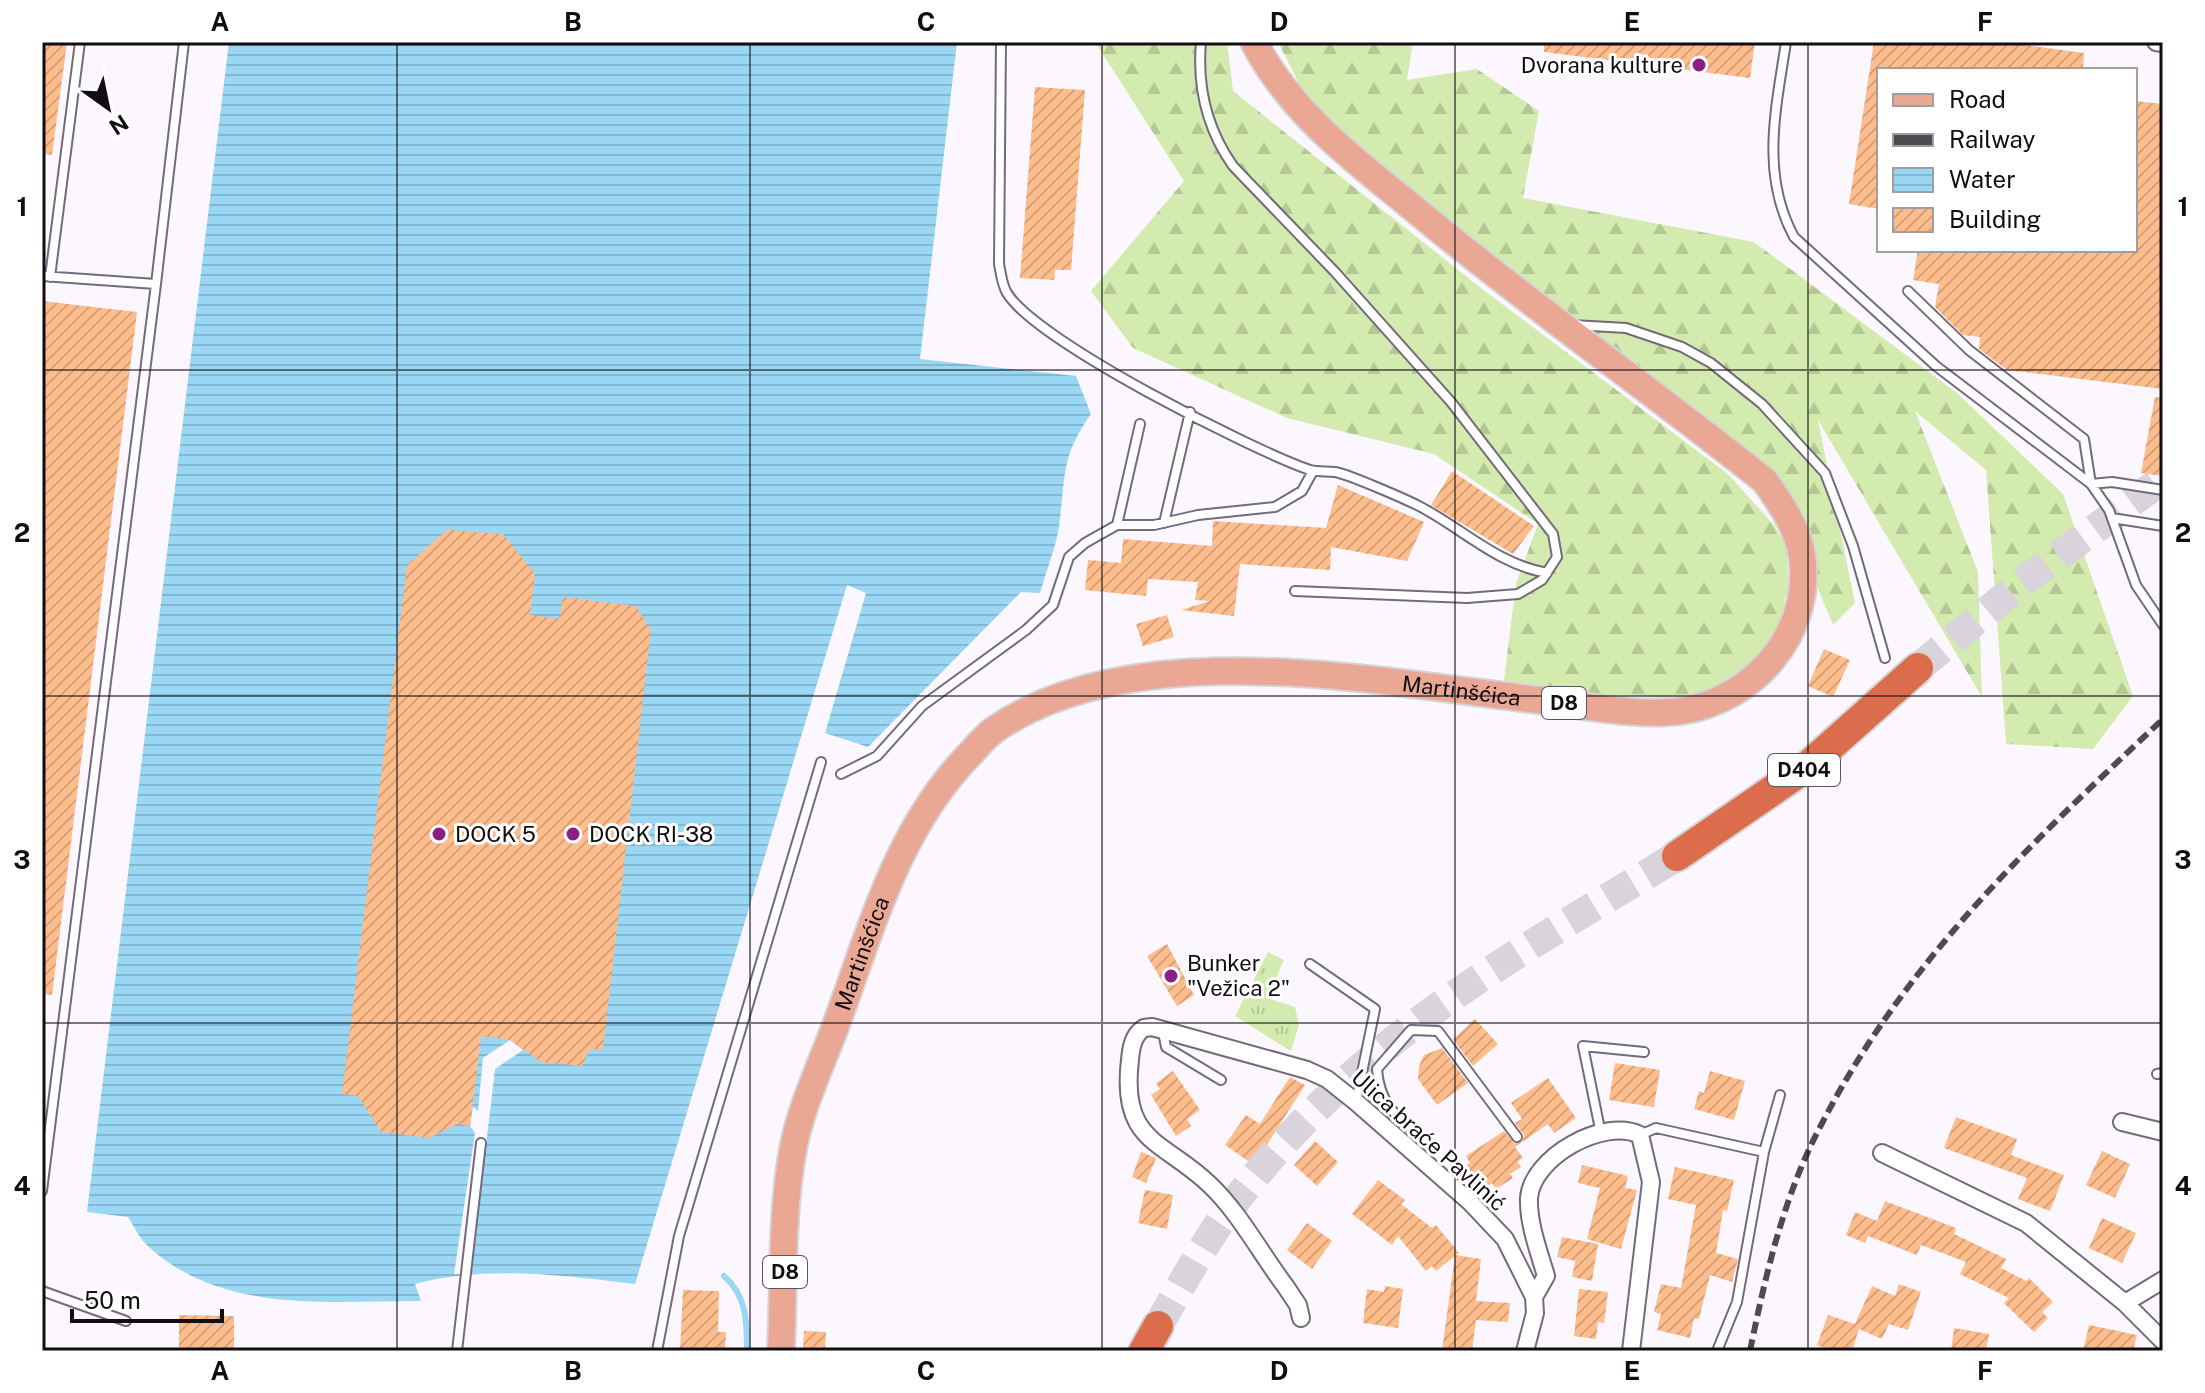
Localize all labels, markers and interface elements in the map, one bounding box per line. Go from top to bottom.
text: A [211,6,230,37]
text: B [564,6,582,37]
text: C [917,6,935,37]
text: D [1270,6,1288,37]
text: E [1624,6,1640,37]
text: F [1977,6,1993,37]
place label: Dvorana kulture [1521,52,1683,78]
marker: Dvorana kulture [1690,56,1708,74]
north arrow [68,68,148,148]
legend [1877,68,2137,252]
text: Road [1949,85,2006,113]
text: N [105,109,133,140]
text: Railway [1949,125,2035,153]
text: Water [1949,165,2016,193]
text: 1 [16,191,28,222]
text: 1 [2177,191,2189,222]
text: Building [1949,205,2041,233]
text: 2 [14,517,30,548]
text: 2 [2175,517,2191,548]
street label: Martinšćica [1401,670,1522,711]
road number: D8 [1542,687,1586,719]
road number: D404 [1768,754,1840,786]
place label: DOCK 5 [455,821,536,847]
place label: DOCK RI-38 [589,821,713,847]
marker: DOCK 5 [430,825,448,843]
marker: DOCK RI-38 [564,825,582,843]
text: 3 [13,844,31,875]
text: 3 [2174,844,2192,875]
street label: Martinšćica [829,893,894,1014]
place label: Bunker "Vežica 2" [1187,950,1290,1001]
marker: Bunker "Vežica 2" [1162,967,1180,985]
street label: Ulica braće Pavlinić [1346,1064,1512,1216]
text: 4 [13,1170,31,1201]
text: 4 [2174,1170,2192,1201]
road number: D8 [763,1256,807,1288]
scale bar [72,1273,222,1323]
text: 50 m [84,1286,141,1314]
text: A [211,1355,230,1386]
text: B [564,1355,582,1386]
text: C [917,1355,935,1386]
text: D [1270,1355,1288,1386]
text: E [1624,1355,1640,1386]
text: F [1977,1355,1993,1386]

